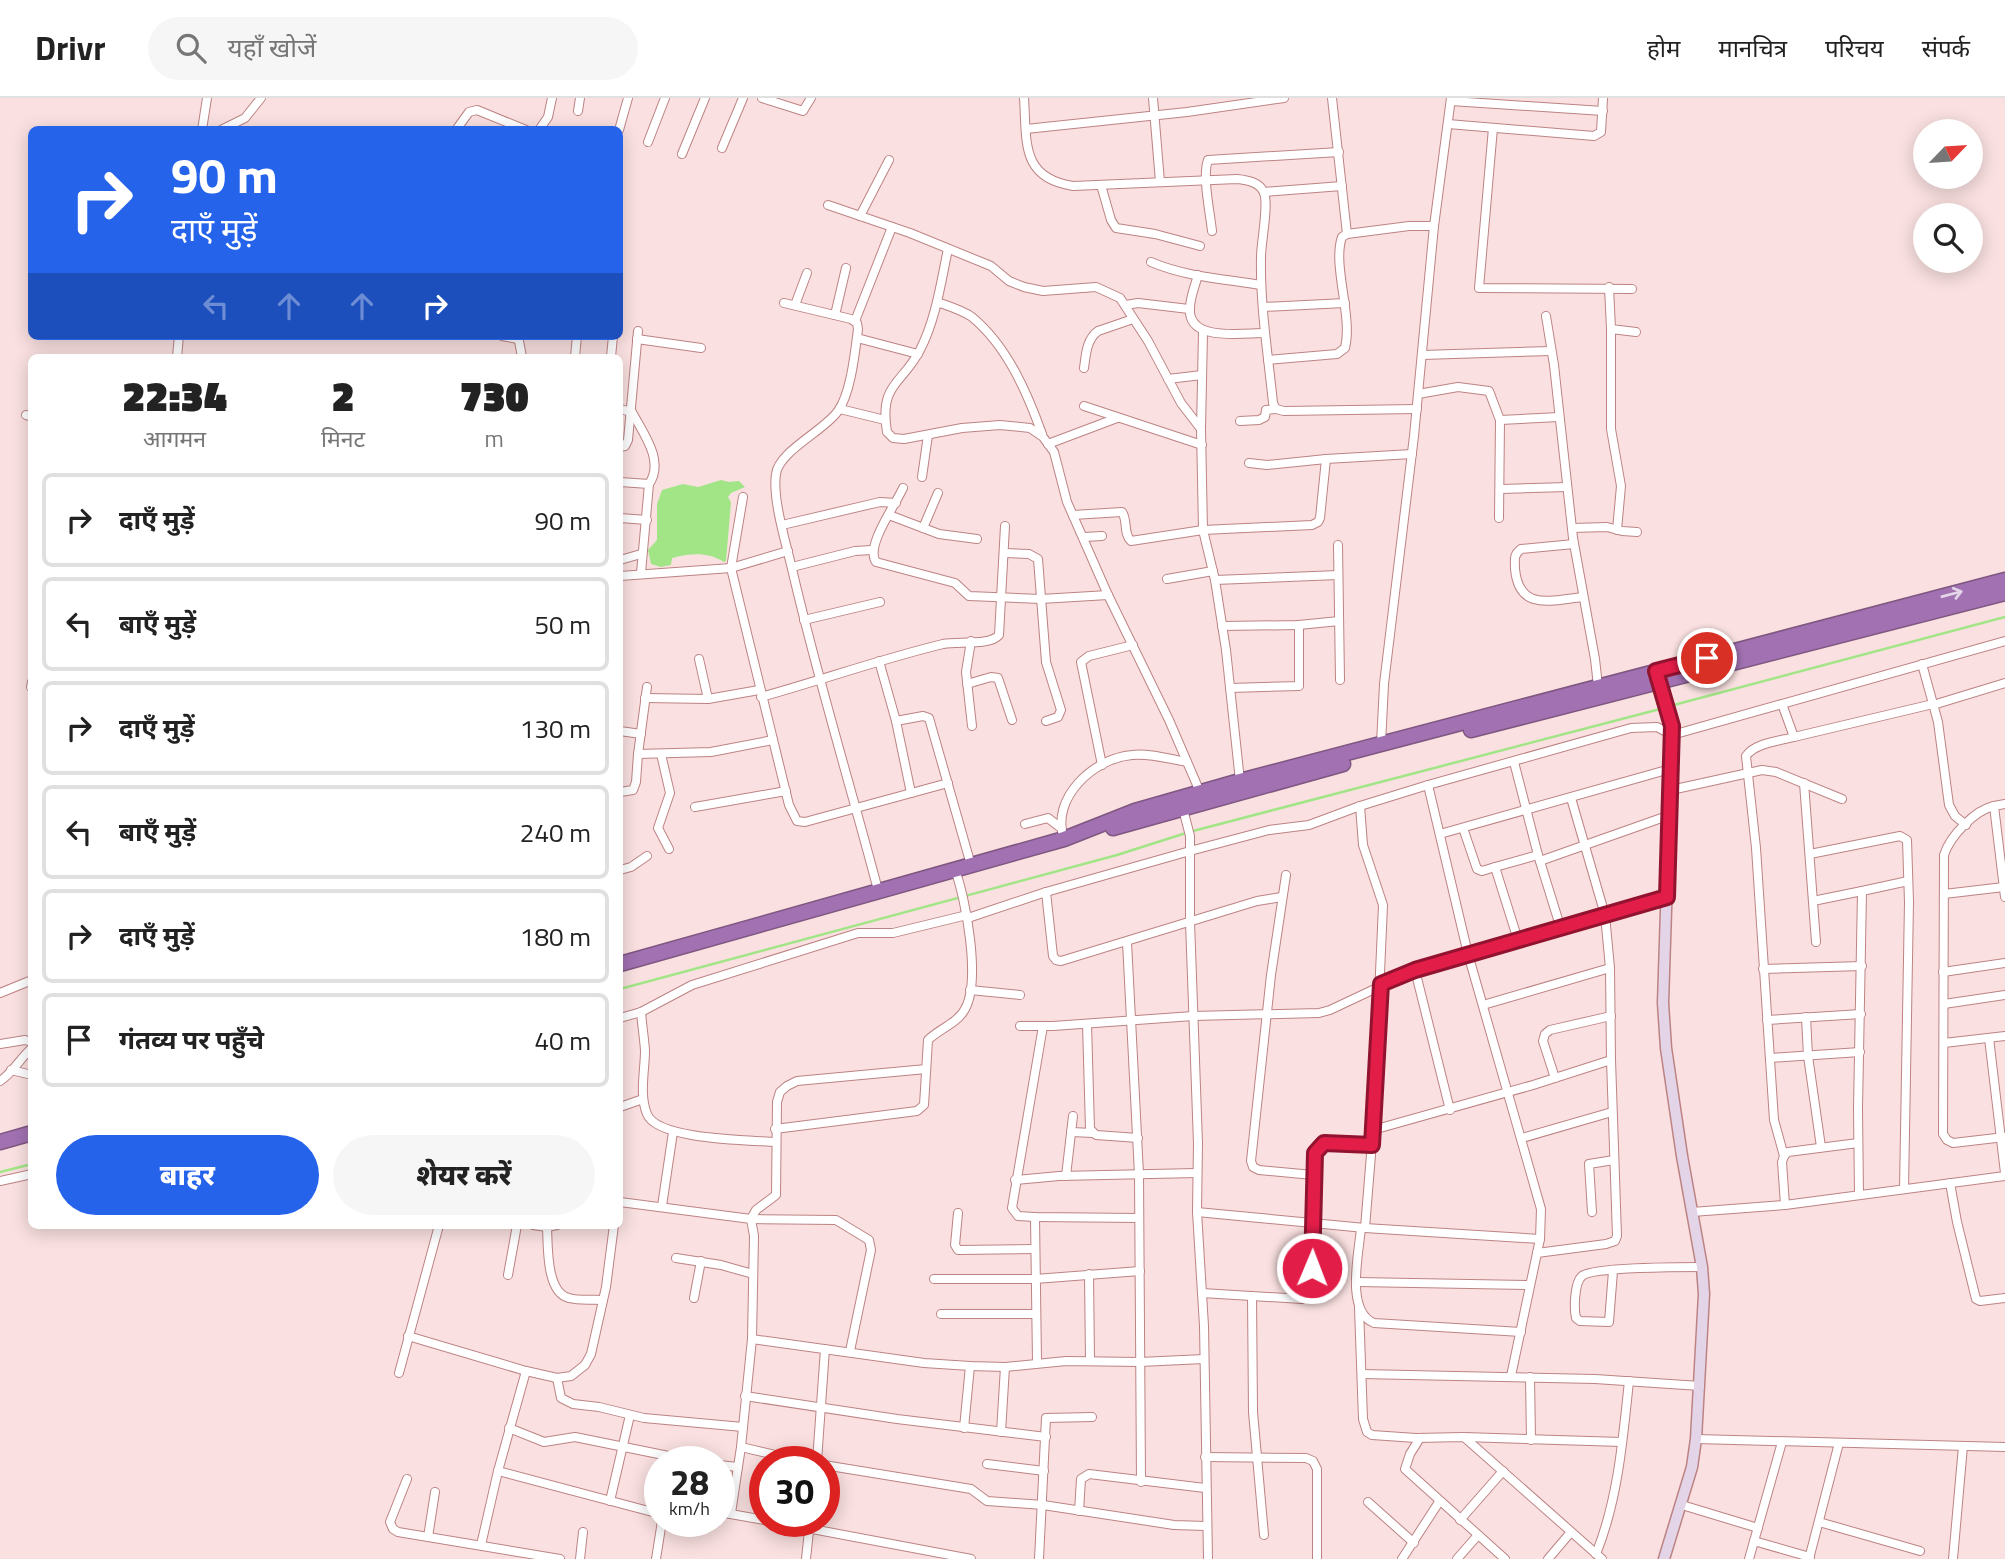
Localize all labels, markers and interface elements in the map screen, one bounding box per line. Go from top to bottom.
search box [148,17,638,80]
text: Drivr [35,23,106,73]
text: यहाँ खोजें [228,28,316,67]
icon: search [172,29,210,67]
text: होम [1647,30,1680,66]
text: मानचित्र [1718,30,1787,66]
text: परिचय [1825,30,1884,66]
text: संपर्क [1922,30,1970,66]
north arrow [1913,119,1983,189]
map controls [1913,119,1983,273]
text: 90 m [171,137,278,212]
icon: right [56,154,147,245]
button: search [1913,203,1983,273]
text: दाएँ मुड़ें [171,205,257,253]
icon: left [197,287,235,325]
icon: ahead [270,287,308,325]
icon: ahead [343,287,381,325]
icon: right [416,287,454,325]
text: 22:34 [122,363,227,427]
text: 2 [332,363,355,427]
text: 730 [459,363,529,427]
text: आगमन [143,421,206,456]
text: मिनट [321,421,365,456]
text: m [484,421,504,456]
text: दाएँ मुड़ें [119,500,195,539]
icon: right [60,501,98,539]
text: 90 m [534,501,591,540]
one-way arrow [1941,586,1963,599]
text: बाएँ मुड़ें [119,604,196,643]
icon: left [60,605,98,643]
text: 50 m [534,605,591,644]
pin [1677,628,1737,688]
icon: arrive [1688,639,1726,677]
text: दाएँ मुड़ें [119,708,195,747]
icon: right [60,709,98,747]
text: 130 m [520,709,591,748]
text: बाएँ मुड़ें [119,812,196,851]
icon: left [60,813,98,851]
text: 240 m [520,813,591,852]
text: दाएँ मुड़ें [119,916,195,955]
icon: right [60,917,98,955]
text: 180 m [520,917,591,956]
text: गंतव्य पर पहुँचे [119,1020,264,1059]
icon: arrive [60,1021,98,1059]
text: 40 m [534,1021,591,1060]
button: बाहर [56,1135,319,1215]
button: शेयर करें [333,1135,595,1215]
position arrow [1275,1231,1349,1305]
speed limit sign: 30 [749,1446,840,1537]
text: 28 [670,1455,709,1509]
text: km/h [669,1495,710,1522]

